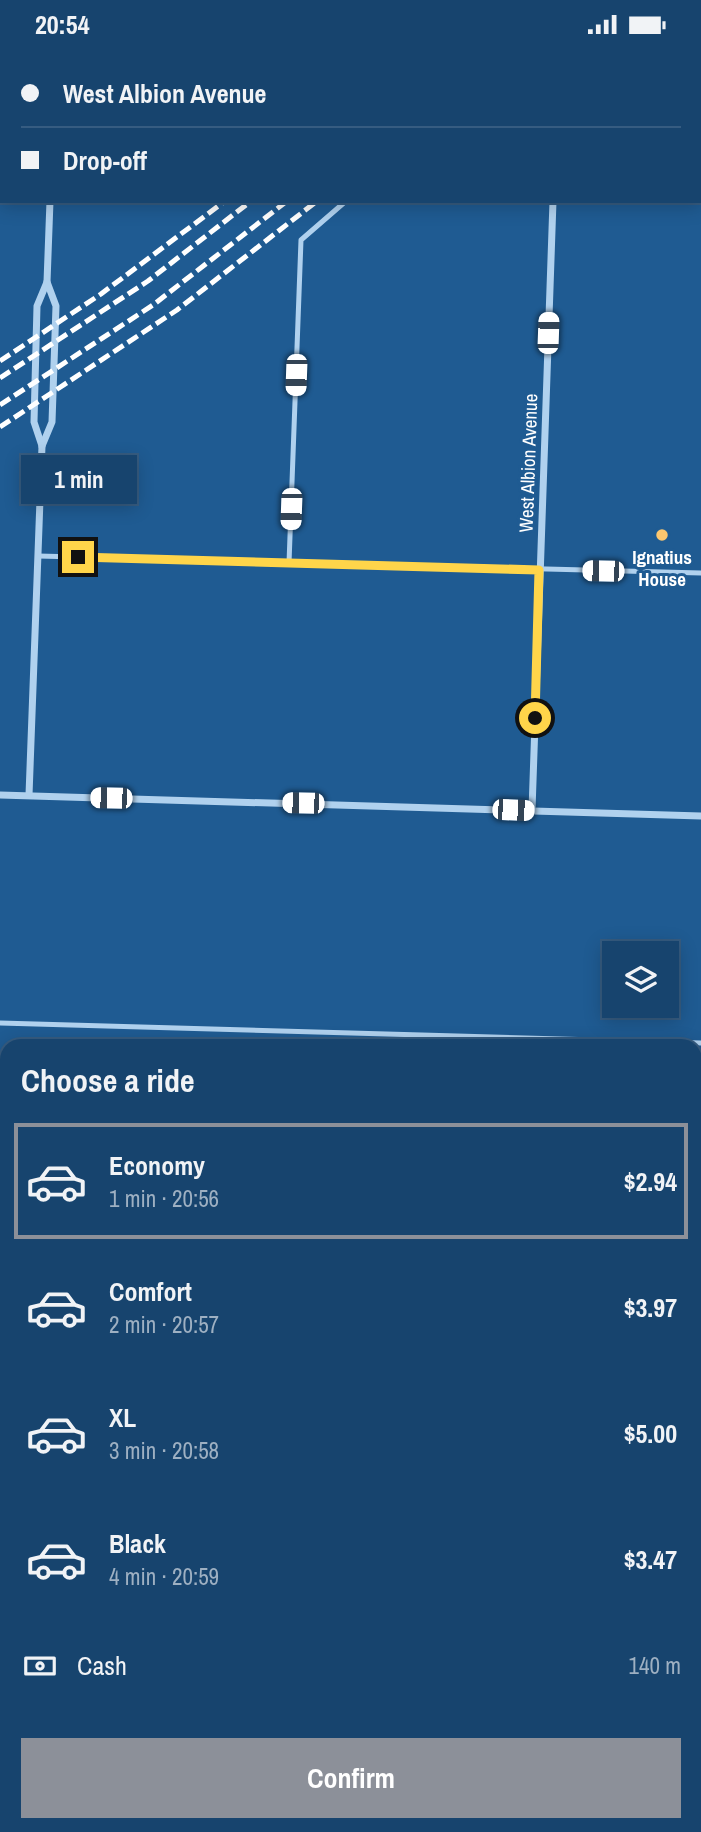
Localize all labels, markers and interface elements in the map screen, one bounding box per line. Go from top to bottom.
text: 20:54 [35,7,90,42]
text: West Albion Avenue [63,76,266,111]
text: Drop-off [63,143,147,178]
car [537,312,560,354]
car [285,354,308,396]
street label: West Albion Avenue [513,393,543,533]
callout: 1 min [20,455,136,505]
text: 1 min [54,464,104,495]
car [280,488,303,530]
marker: Ignatius House [654,527,670,543]
route end [62,541,94,573]
place label: Ignatius House [632,544,692,592]
car [582,560,625,582]
route start [519,702,551,734]
car [90,787,133,809]
car [282,792,325,814]
car [492,799,535,821]
map controls [602,941,679,1018]
button: layers [602,941,679,1018]
text: Choose a ride [21,1059,195,1102]
text: Economy [109,1148,205,1183]
icon: car [25,1150,88,1213]
text: $2.94 [624,1164,677,1199]
text: 1 min · 20:56 [109,1183,219,1214]
text: Comfort [109,1274,192,1309]
icon: car [25,1276,88,1339]
text: $3.97 [624,1290,677,1325]
text: 2 min · 20:57 [109,1309,219,1340]
text: XL [109,1400,136,1435]
icon: car [25,1402,88,1465]
text: $5.00 [624,1416,677,1451]
text: 3 min · 20:58 [109,1435,219,1466]
text: Black [109,1526,166,1561]
icon: car [25,1528,88,1591]
text: $3.47 [624,1542,677,1577]
text: 4 min · 20:59 [109,1561,219,1592]
icon: cash [21,1647,59,1685]
text: Cash [77,1648,127,1683]
text: 140 m [629,1650,681,1681]
button: Confirm [21,1738,681,1818]

